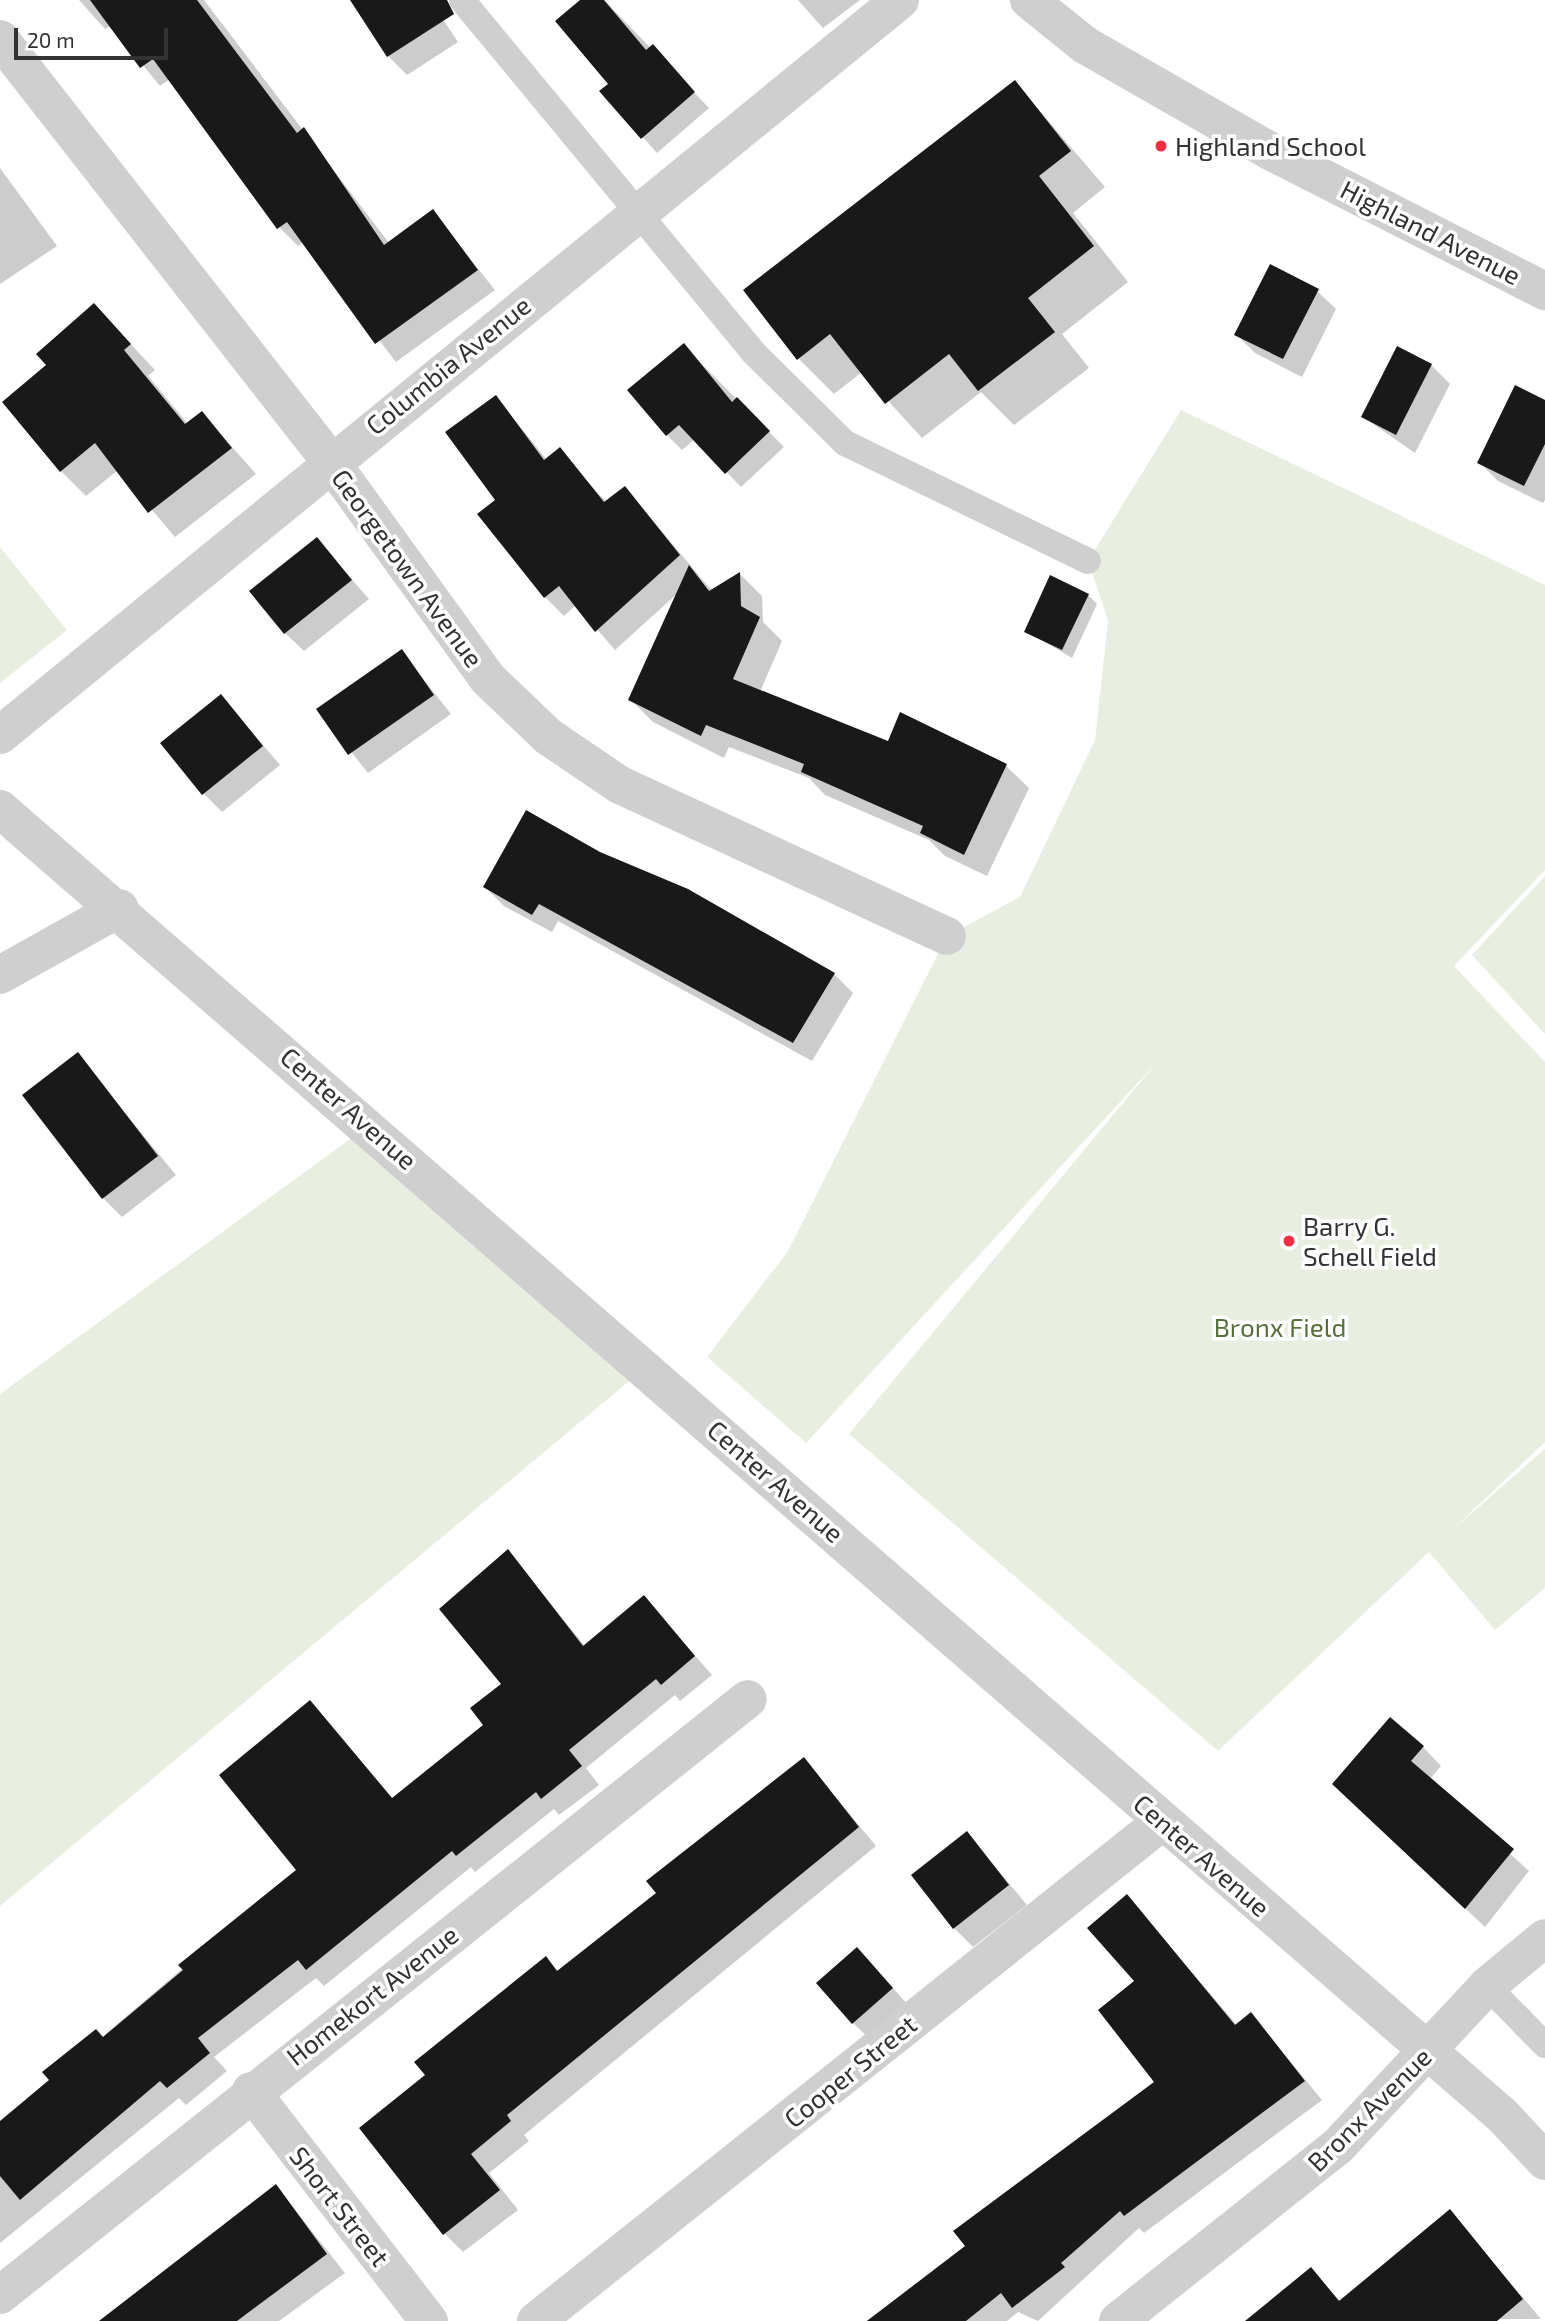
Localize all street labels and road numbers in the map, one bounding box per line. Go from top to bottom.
street label: Highland Avenue [1336,173,1526,291]
street label: Columbia Avenue [359,289,537,441]
street label: Georgetown Avenue [325,463,491,673]
street label: Center Avenue [274,1040,424,1176]
street label: Center Avenue [701,1413,851,1549]
street label: Center Avenue [1127,1787,1277,1923]
street label: Homekort Avenue [280,1918,464,2072]
street label: Cooper Street [777,2008,923,2134]
street label: Bronx Avenue [1300,2040,1438,2178]
street label: Short Street [284,2140,396,2272]

